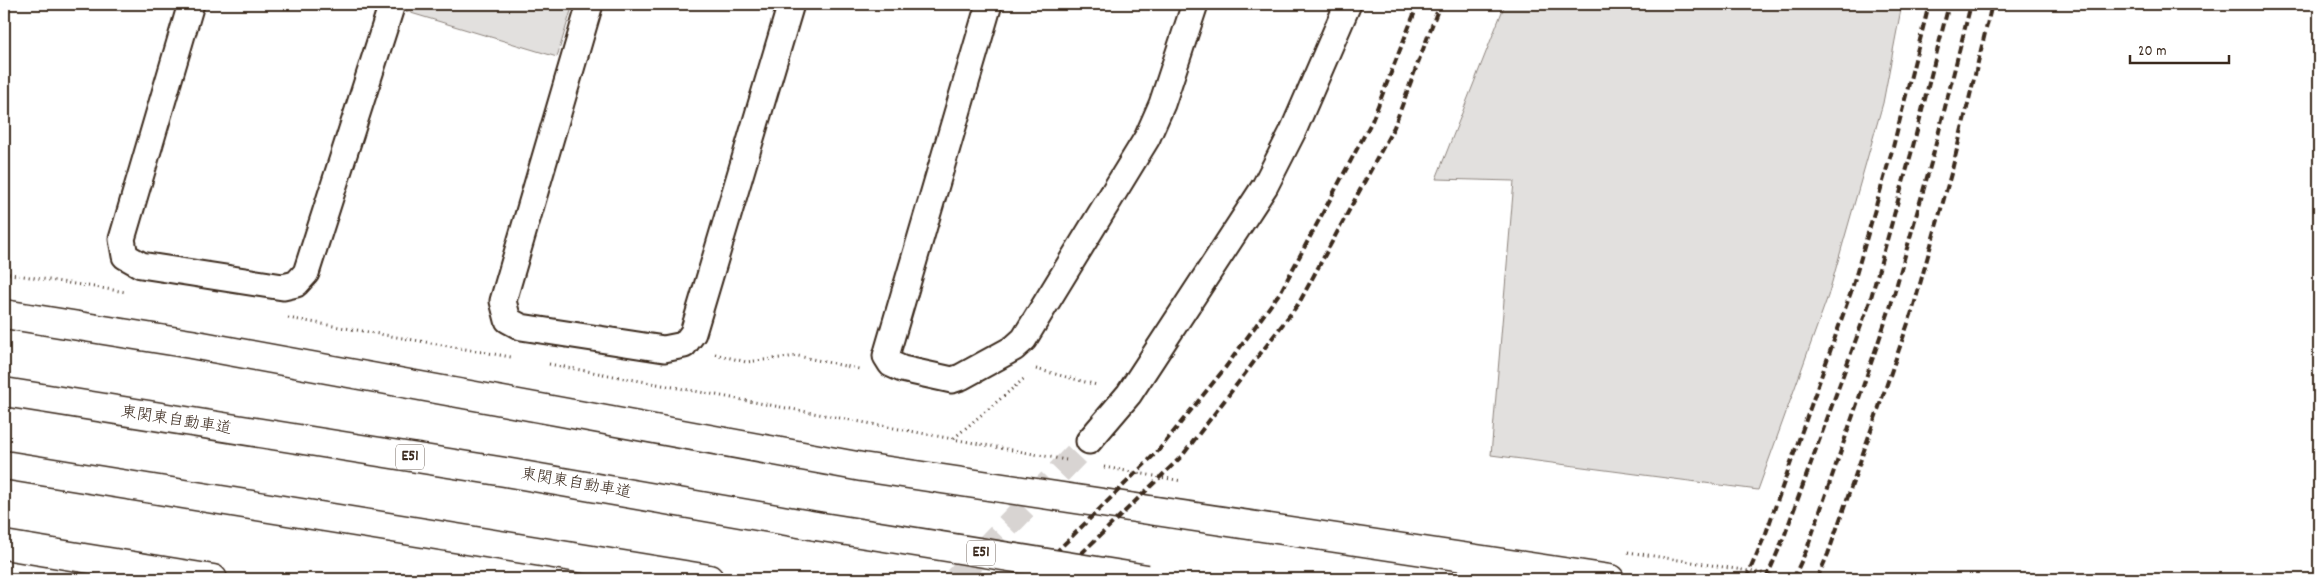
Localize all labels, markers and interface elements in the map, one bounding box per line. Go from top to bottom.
scale bar [2130,32,2229,64]
text: 20 m [2138,41,2166,63]
street label: 東関東自動車道 [119,401,233,441]
road number: E51 [396,444,424,470]
street label: 東関東自動車道 [519,463,633,505]
road number: E51 [967,540,995,566]

